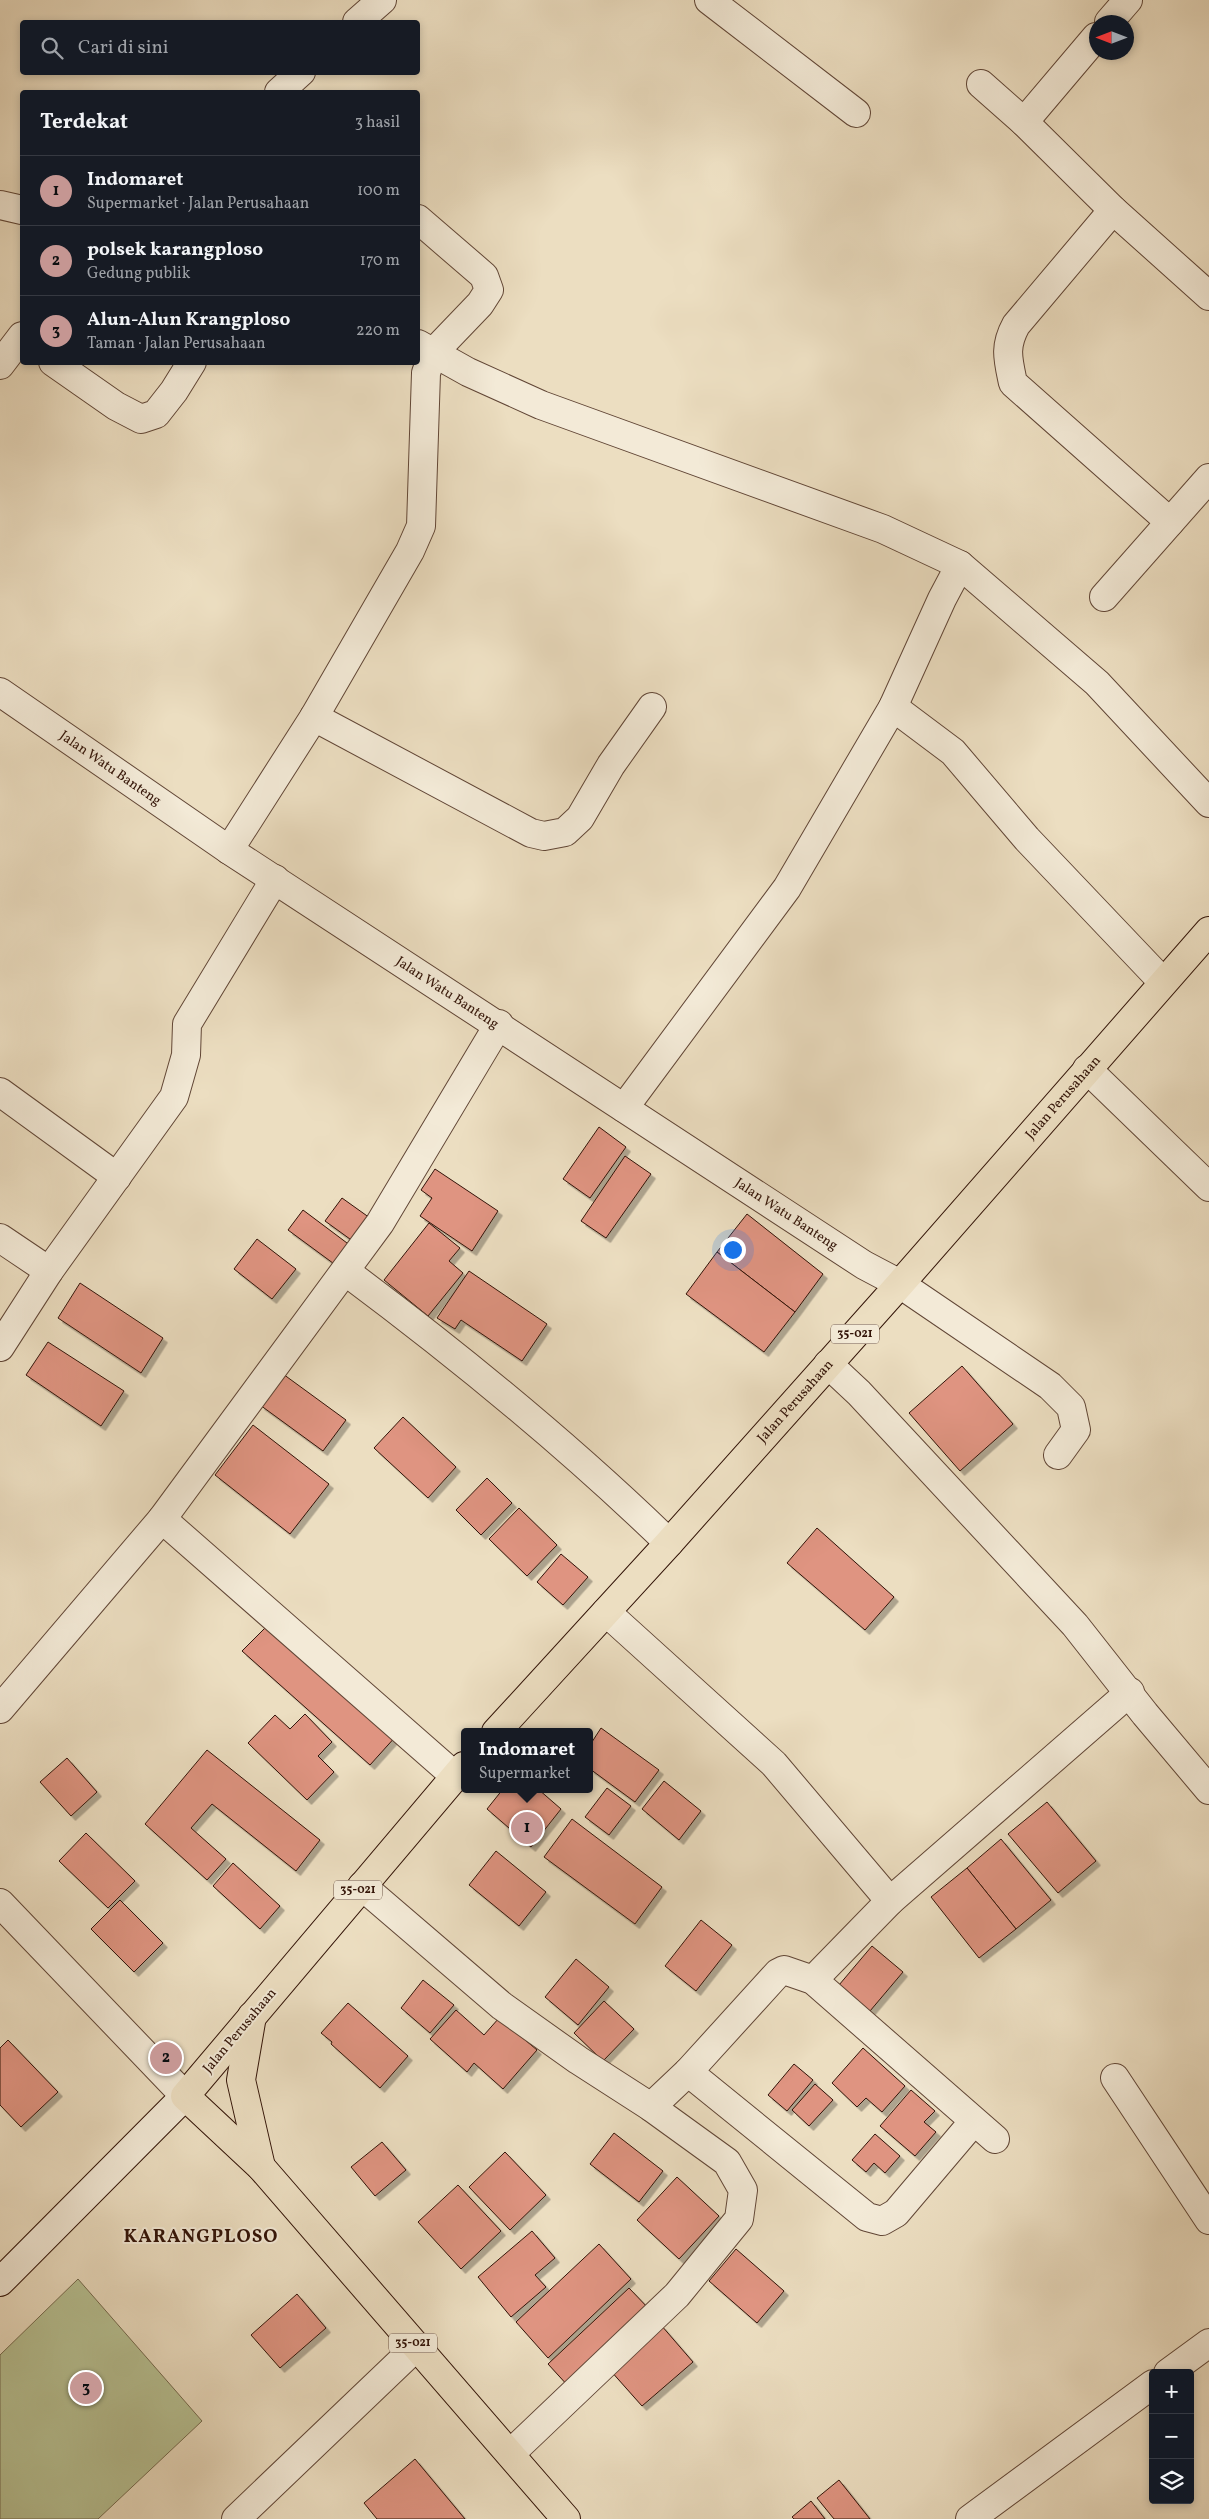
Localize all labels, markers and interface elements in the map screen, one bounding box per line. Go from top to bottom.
north arrow [1089,15,1134,60]
search box [20,20,420,75]
icon: search [38,34,66,62]
text: Cari di sini [78,35,169,61]
text: Terdekat [40,108,128,137]
text: 3 hasil [355,112,400,134]
text: Indomaret [87,167,183,193]
text: 1 [53,180,59,202]
text: 100 m [357,180,400,202]
text: Supermarket · Jalan Perusahaan [87,193,309,215]
text: polsek karangploso [87,237,263,263]
text: 2 [52,250,60,272]
text: 170 m [360,250,400,272]
text: Gedung publik [87,263,190,285]
text: Alun-Alun Krangploso [87,307,290,333]
text: 3 [52,320,60,342]
text: 220 m [356,320,400,342]
text: Taman · Jalan Perusahaan [87,333,265,355]
street label: Jalan Watu Banteng [56,726,165,810]
street label: Jalan Watu Banteng [392,952,503,1033]
street label: Jalan Perusahaan [1021,1052,1105,1144]
street label: Jalan Watu Banteng [731,1173,842,1255]
your location [720,1237,746,1263]
road number: 35-021 [831,1325,879,1344]
street label: Jalan Perusahaan [753,1356,838,1447]
popup [461,1728,593,1793]
text: Indomaret [479,1737,575,1763]
text: Supermarket [479,1763,571,1785]
pin: 1 [511,1809,543,1847]
road number: 35-021 [334,1880,382,1900]
street label: Jalan Perusahaan [199,1984,281,2078]
pin: 2 [150,2039,182,2077]
district label: KARANGPLOSO [123,2224,279,2250]
road number: 35-021 [389,2334,437,2352]
pin: 3 [70,2369,102,2407]
map controls [1149,2369,1194,2504]
button: + [1149,2369,1194,2414]
button: − [1149,2414,1194,2459]
button: layers [1149,2459,1194,2504]

